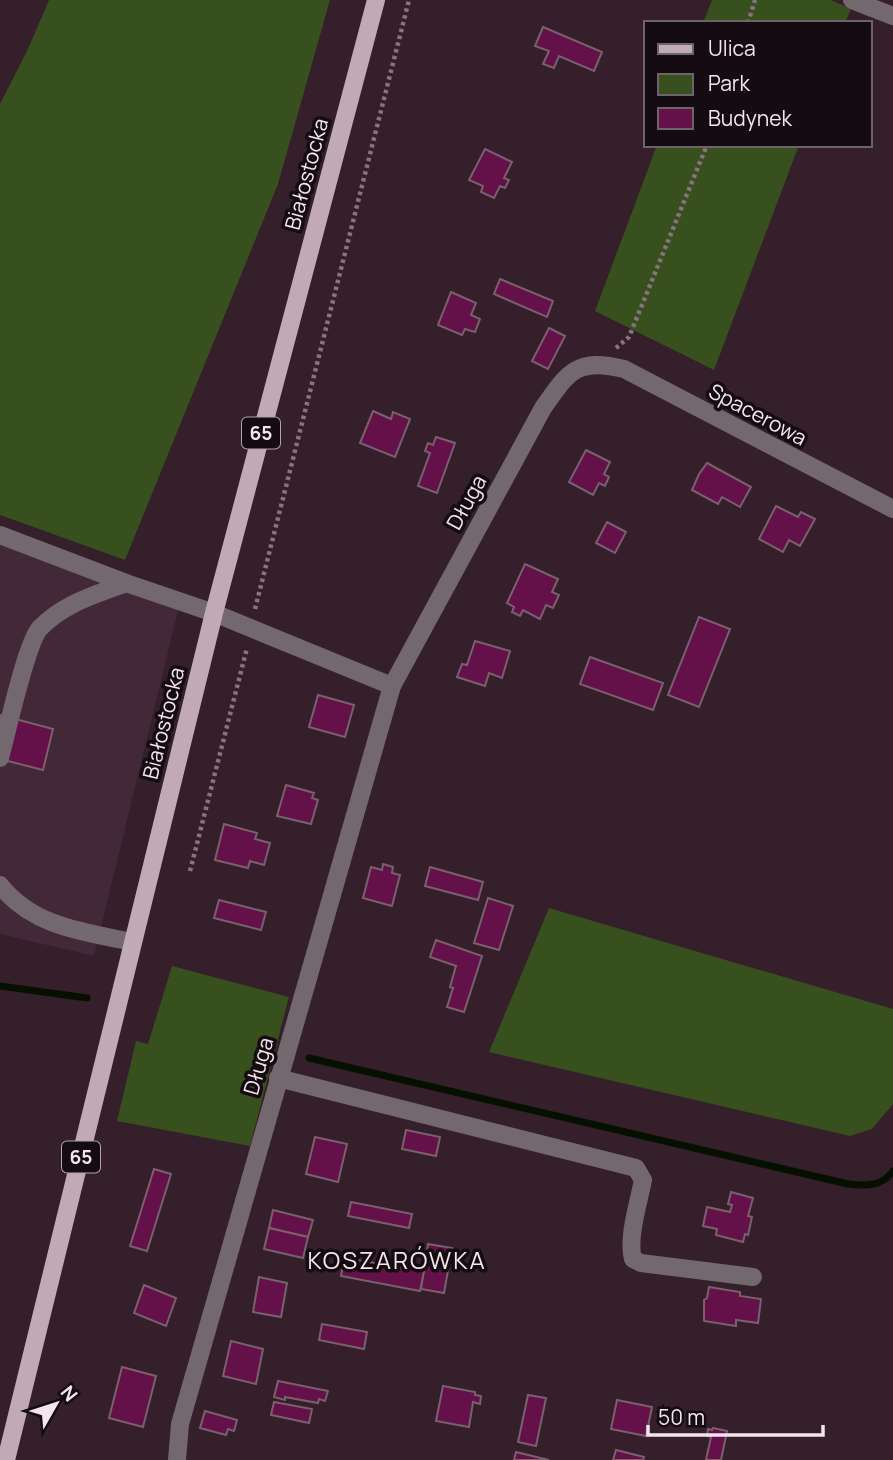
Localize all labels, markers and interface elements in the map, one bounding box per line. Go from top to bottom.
legend [644,21,872,147]
text: Ulica [708,34,756,62]
text: Park [708,69,750,97]
text: Budynek [708,104,793,132]
street label: Białostocka [278,115,334,233]
street label: Spacerowa [704,376,812,452]
road number: 65 [242,418,280,448]
street label: Długa [440,470,492,534]
street label: Białostocka [136,664,190,782]
street label: Długa [236,1034,280,1098]
road number: 65 [62,1142,100,1172]
district label: KOSZARÓWKA [307,1243,487,1276]
north arrow [21,1369,91,1439]
text: N [55,1380,84,1407]
scale bar [648,1394,823,1438]
text: 50 m [658,1403,705,1431]

